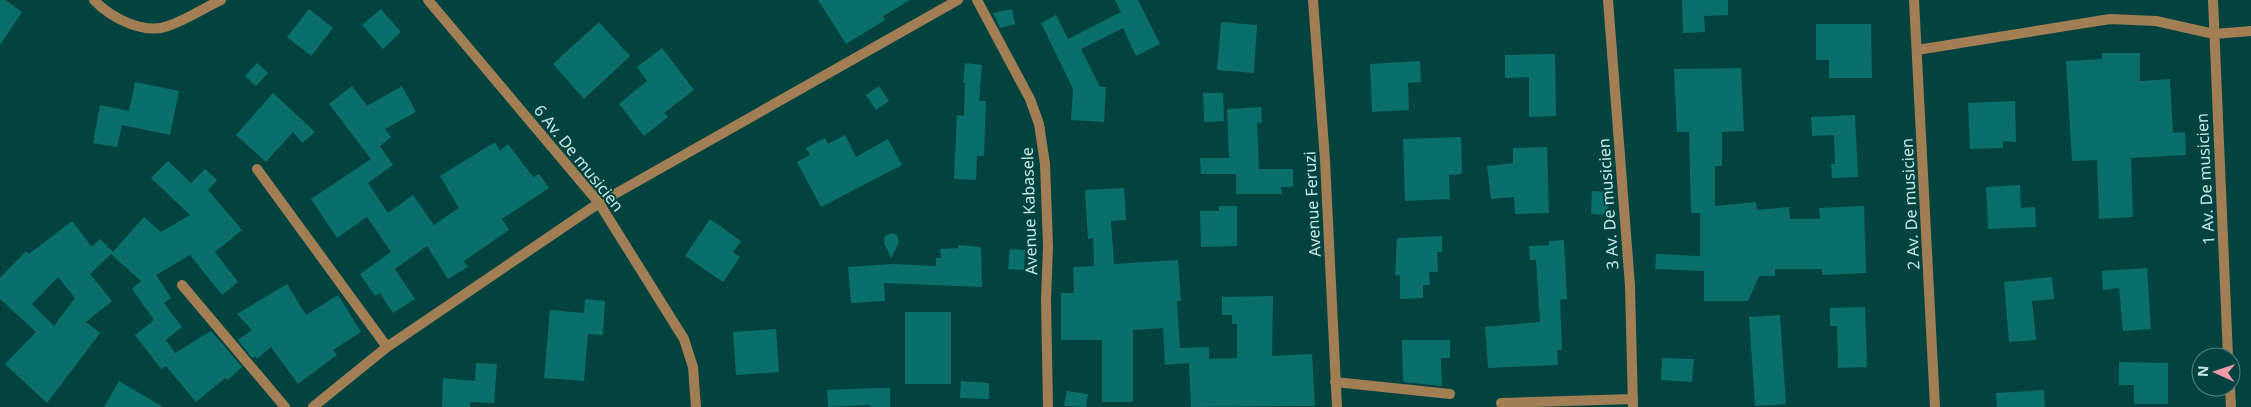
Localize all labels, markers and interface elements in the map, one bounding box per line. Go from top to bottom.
street label: 6 Av. De musicien [529,100,629,216]
street label: 1 Av. De musicien [2191,113,2219,245]
street label: 3 Av. De musicien [1592,138,1624,270]
street label: 2 Av. De musicien [1896,138,1924,270]
street label: Avenue Kabasele [1016,147,1042,275]
street label: Avenue Feruzi [1298,151,1326,257]
north arrow [2191,347,2241,397]
text: N [2193,365,2212,377]

